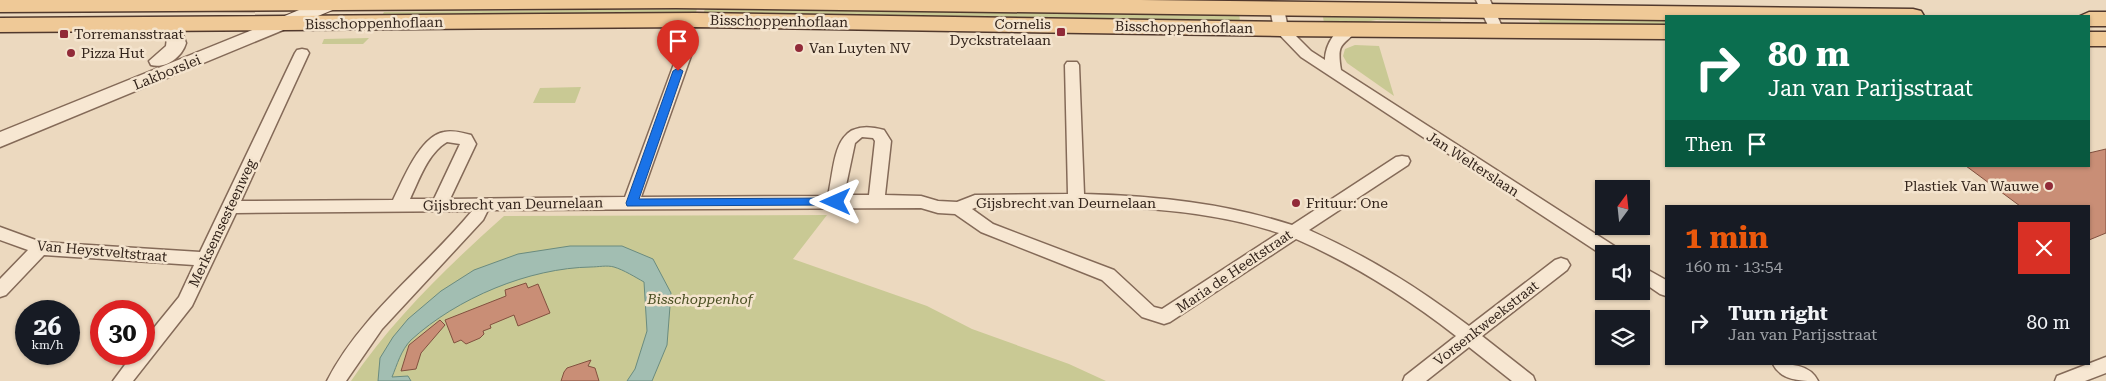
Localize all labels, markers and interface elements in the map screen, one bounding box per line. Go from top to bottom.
street label: Bisschoppenhoflaan [710,12,848,30]
street label: Bisschoppenhoflaan [305,14,443,32]
place label: Cornelis Dyckstratelaan [950,16,1051,48]
street label: Bisschoppenhoflaan [1115,18,1253,36]
pin [657,20,699,71]
place label: Torremansstraat [74,26,184,42]
marker: Cornelis Dyckstratelaan [1055,26,1067,38]
icon: arrive [664,27,692,55]
marker: Torremansstraat [58,28,70,40]
text: 80 m [1768,34,1850,75]
icon: right [1685,35,1750,100]
place label: Van Luyten NV [809,40,911,56]
marker: Van Luyten NV [793,42,805,54]
place label: Pizza Hut [81,45,144,61]
marker: Pizza Hut [65,47,77,59]
street label: Lakborslei [131,51,204,93]
text: Jan van Parijsstraat [1768,76,1973,101]
street label: Jan Welterslaan [1424,128,1522,200]
icon: arrive [1743,130,1771,158]
text: Then [1685,133,1733,156]
street label: Merksemsesteenweg [185,156,259,290]
position arrow [809,175,861,227]
place label: Plastiek Van Wauwe [1904,178,2039,194]
north arrow [1595,180,1650,235]
map controls [1595,180,1650,365]
marker: Plastiek Van Wauwe [2043,180,2055,192]
street label: Gijsbrecht van Deurnelaan [423,194,603,214]
street label: Gijsbrecht van Deurnelaan [976,195,1156,211]
place label: Frituur: One [1306,195,1388,211]
marker: Frituur: One [1290,197,1302,209]
text: 1 min [1685,220,1768,255]
button: close [2018,222,2070,274]
street label: Maria de Heeltstraat [1173,226,1295,316]
street label: Van Heystveltstraat [36,237,168,265]
button: sound [1595,245,1650,300]
text: 160 m · 13:54 [1685,257,1783,276]
street label: Vorsenkweekstraat [1431,277,1541,369]
park label: Bisschoppenhof [646,291,755,307]
speed limit sign: 30 [90,300,155,365]
text: Turn right [1728,302,1828,325]
icon: right [1685,309,1713,337]
button: layers [1595,310,1650,365]
text: 80 m [2027,311,2070,334]
text: 26 [33,312,62,341]
text: Jan van Parijsstraat [1728,325,1877,344]
text: km/h [31,338,64,352]

